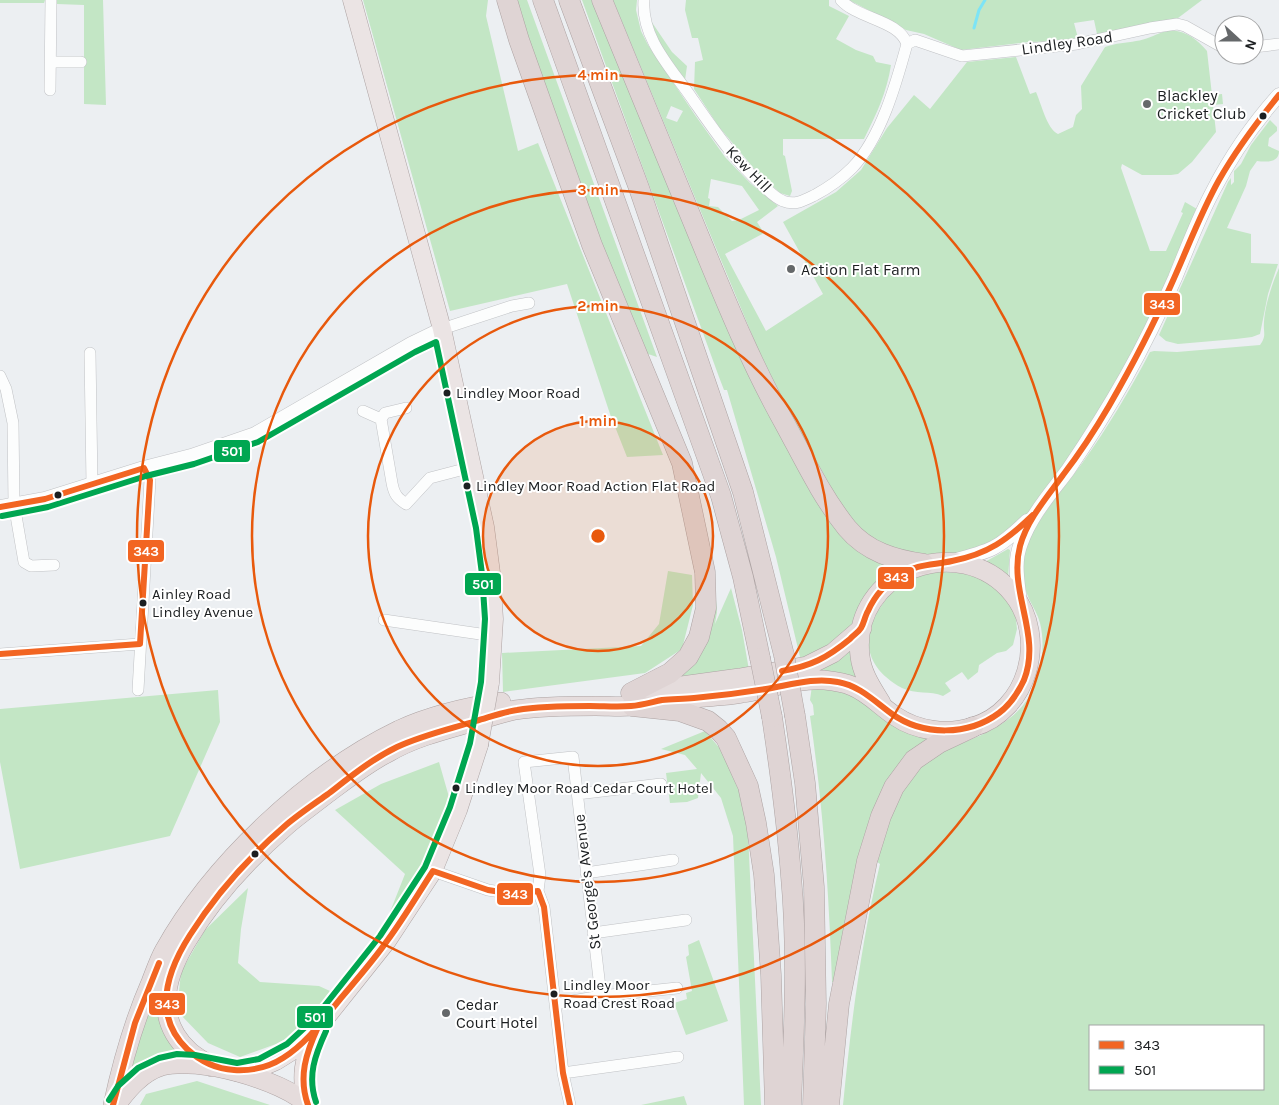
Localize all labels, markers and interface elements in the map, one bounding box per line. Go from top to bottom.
north arrow [1214,15,1264,65]
street label: Lindley Road [1020,27,1114,59]
text: N [1241,37,1260,52]
text: 4 min [577,66,619,84]
place label: Blackley Cricket Club [1157,86,1246,123]
marker: Blackley Cricket Club [1141,98,1153,110]
unlabelled marker [1258,111,1268,121]
street label: Kew Hill [722,142,776,196]
text: 3 min [577,181,619,199]
place label: Action Flat Farm [801,260,920,279]
marker: Action Flat Farm [785,263,797,275]
line badge: 343 [1143,292,1181,316]
text: 343 [1149,296,1175,313]
text: 2 min [577,297,619,315]
place label: Lindley Moor Road [456,384,580,402]
marker: Lindley Moor Road [442,388,452,398]
text: 1 min [579,412,617,430]
line badge: 501 [213,439,251,463]
text: 501 [221,443,243,460]
place label: Lindley Moor Road Action Flat Road [476,477,715,495]
marker: Lindley Moor Road Action Flat Road [462,481,472,491]
unlabelled marker [53,490,63,500]
centre of rings [589,527,607,545]
line badge: 343 [127,539,165,563]
text: 343 [133,543,159,560]
line badge: 343 [877,566,915,590]
text: 343 [883,569,909,586]
line badge: 501 [464,572,502,596]
text: 501 [472,576,494,593]
place label: Ainley Road Lindley Avenue [152,585,253,621]
marker: Ainley Road Lindley Avenue [138,598,148,608]
place label: Lindley Moor Road Cedar Court Hotel [465,779,713,797]
marker: Lindley Moor Road Cedar Court Hotel [451,783,461,793]
street label: St George's Avenue [569,813,605,951]
unlabelled marker [250,849,260,859]
line badge: 343 [496,882,534,906]
text: 343 [502,886,528,903]
place label: Lindley Moor Road Crest Road [563,976,675,1012]
marker: Lindley Moor Road Crest Road [549,989,559,999]
line badge: 343 [148,992,186,1016]
place label: Cedar Court Hotel [456,995,538,1032]
text: 343 [154,996,180,1013]
line badge: 501 [296,1005,334,1029]
marker: Cedar Court Hotel [440,1007,452,1019]
text: 501 [304,1009,326,1026]
legend [1089,1025,1264,1090]
text: 343 [1134,1036,1160,1054]
text: 501 [1134,1061,1156,1079]

